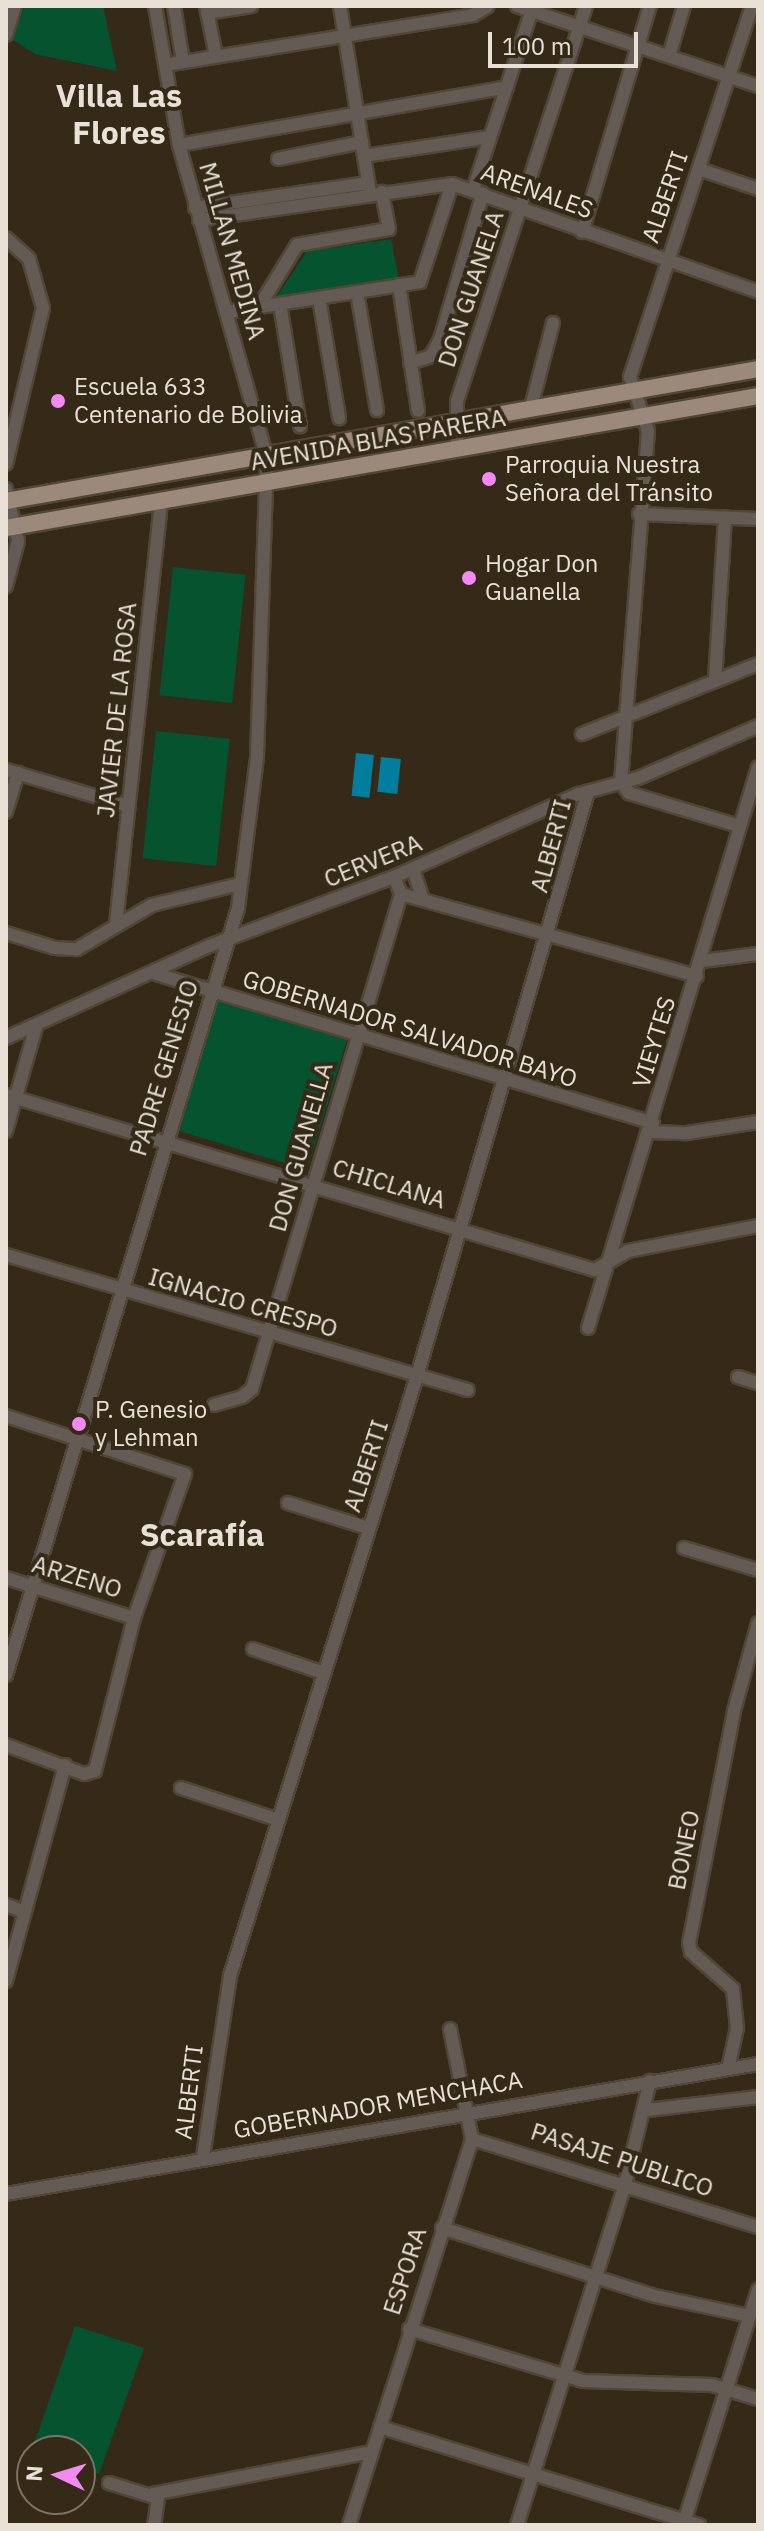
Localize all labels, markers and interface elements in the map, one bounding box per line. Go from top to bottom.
scale bar [492,16,642,66]
text: 100 m [502,30,572,62]
district label: Villa Las Flores [56,77,182,152]
street label: ALBERTI [636,147,694,247]
street label: ARENALES [477,157,597,225]
street label: MILLAN MEDINA [193,159,271,343]
street label: DON GUANELA [432,207,510,371]
place label: Escuela 633 Centenario de Bolivia [74,373,303,429]
marker: Escuela 633 Centenario de Bolivia [49,392,67,410]
street label: AVENIDA BLAS PARERA [248,403,508,477]
place label: Parroquia Nuestra Señora del Tránsito [505,451,713,507]
marker: Parroquia Nuestra Señora del Tránsito [480,470,498,488]
place label: Hogar Don Guanella [485,550,598,606]
marker: Hogar Don Guanella [460,569,478,587]
street label: JAVIER DE LA ROSA [91,601,143,819]
street label: ALBERTI [525,796,577,896]
street label: CERVERA [320,828,426,894]
street label: GOBERNADOR SALVADOR BAYO [239,964,581,1094]
street label: PADRE GENESIO [124,977,204,1159]
street label: VIEYTES [627,993,681,1091]
street label: DON GUANELLA [263,1059,339,1235]
street label: CHICLANA [329,1153,449,1215]
street label: IGNACIO CRESPO [145,1262,341,1344]
place label: P. Genesio y Lehman [95,1396,207,1452]
marker: P. Genesio y Lehman [70,1415,88,1433]
street label: ALBERTI [338,1416,394,1516]
district label: Scarafía [140,1515,264,1553]
street label: ARZENO [29,1550,125,1604]
street label: BONEO [662,1808,706,1892]
street label: ALBERTI [169,2043,209,2141]
street label: GOBERNADOR MENCHACA [231,2065,525,2145]
street label: PASAJE PUBLICO [527,2117,717,2203]
street label: ESPORA [377,2224,433,2318]
north arrow [16,2435,96,2515]
text: N [19,2464,49,2482]

